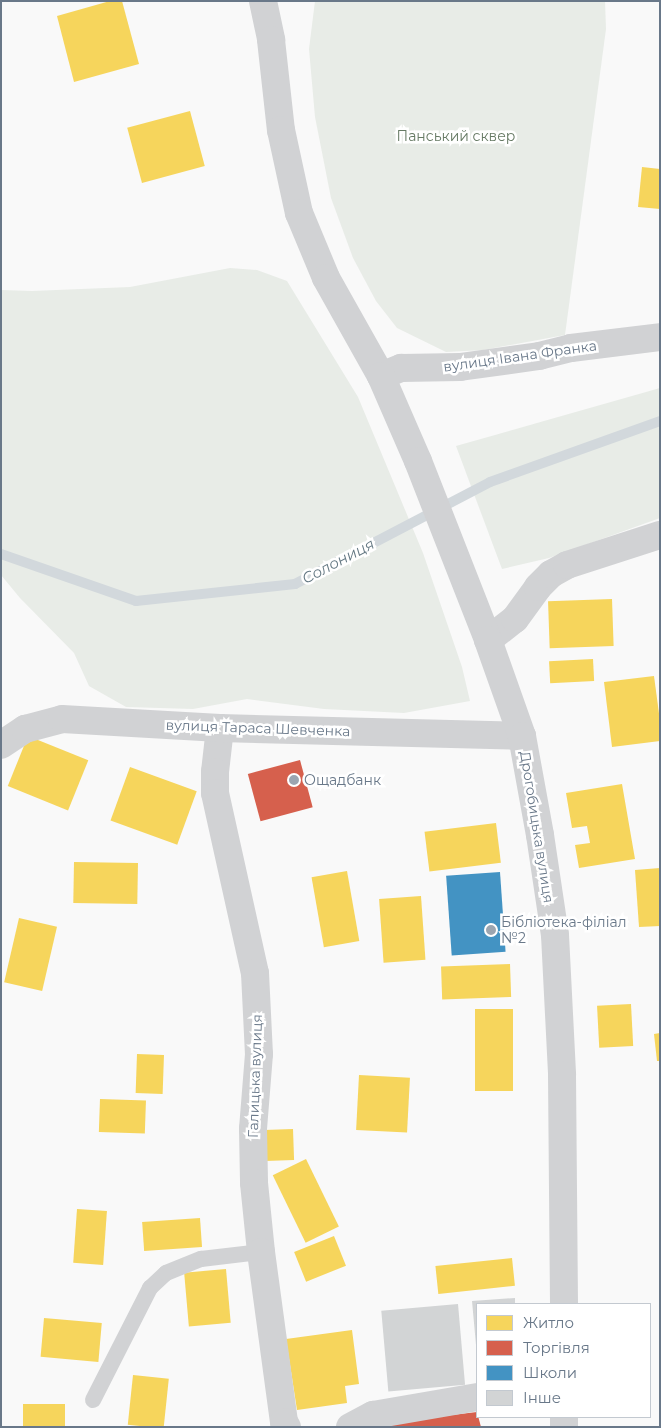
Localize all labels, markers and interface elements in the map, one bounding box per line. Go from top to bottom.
park label: Панський сквер [397,128,515,144]
street label: вулиця Івана Франка [442,337,598,375]
water label: Солониця [299,534,377,588]
street label: вулиця Тараса Шевченка [165,716,351,740]
street label: Дрогобицька вулиця [517,750,557,904]
place label: Ощадбанк [304,772,381,788]
marker: Ощадбанк [288,774,300,786]
place label: Бібліотека-філіал №2 [501,914,627,946]
marker: Бібліотека-філіал №2 [485,924,497,936]
street label: Галицька вулиця [244,1014,266,1138]
legend [476,1303,651,1418]
text: Житло [523,1313,574,1332]
text: Торгівля [523,1338,590,1357]
text: Школи [523,1363,577,1382]
text: Інше [523,1388,561,1407]

